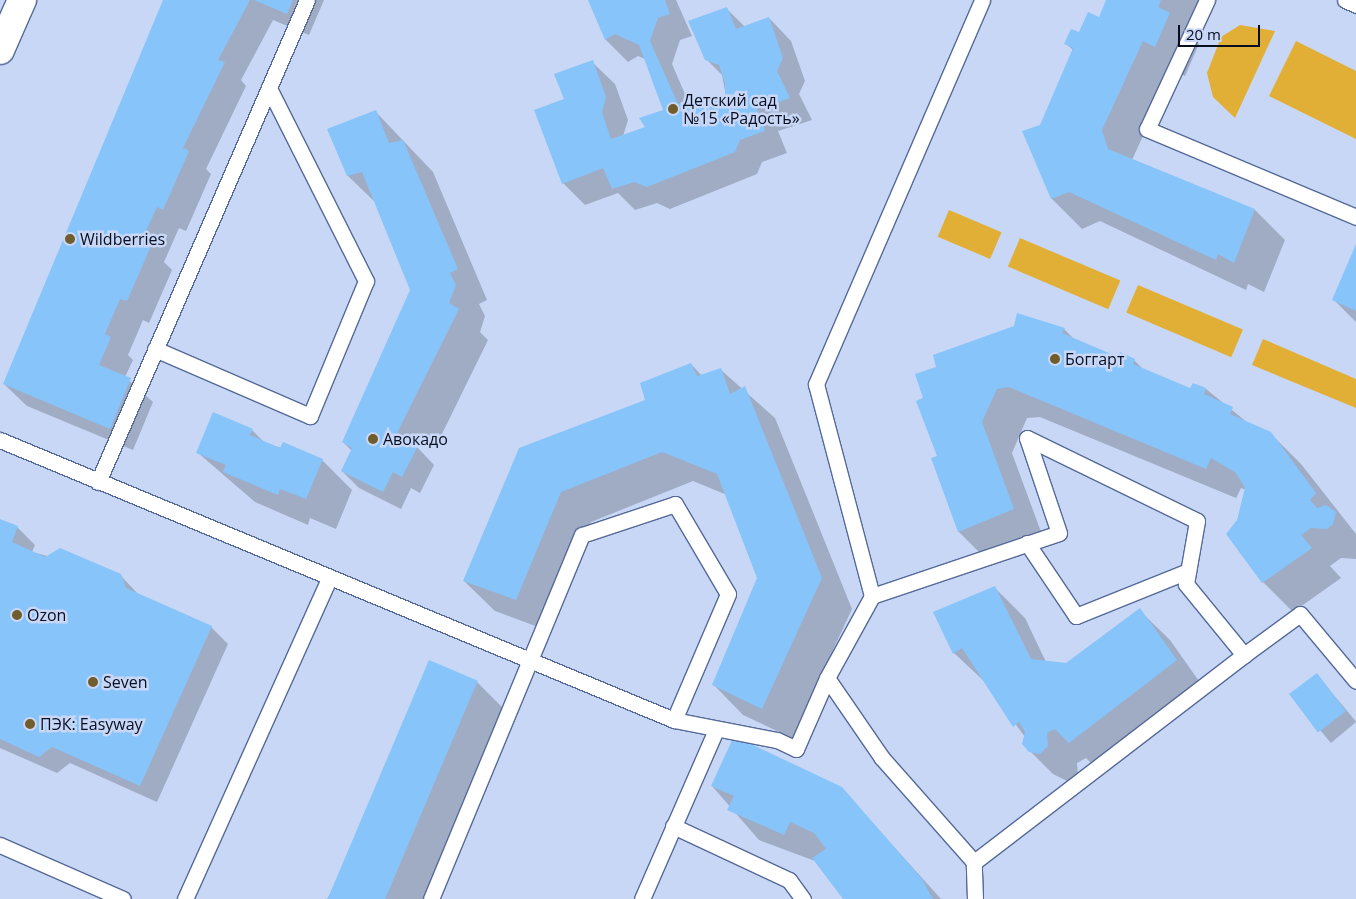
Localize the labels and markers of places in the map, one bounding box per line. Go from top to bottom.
place label: Детский сад №15 «Радость» [683,90,800,128]
marker: Детский сад №15 «Радость» [667,103,679,115]
place label: Wildberries [80,229,165,249]
marker: Wildberries [64,233,76,245]
place label: Боггарт [1065,349,1124,369]
marker: Боггарт [1049,353,1061,365]
place label: Авокадо [383,429,448,449]
marker: Авокадо [367,433,379,445]
place label: Ozon [27,605,66,625]
marker: Ozon [11,609,23,621]
place label: Seven [103,672,148,692]
marker: Seven [87,676,99,688]
place label: ПЭК: Easyway [40,714,143,734]
marker: ПЭК: Easyway [24,718,36,730]

